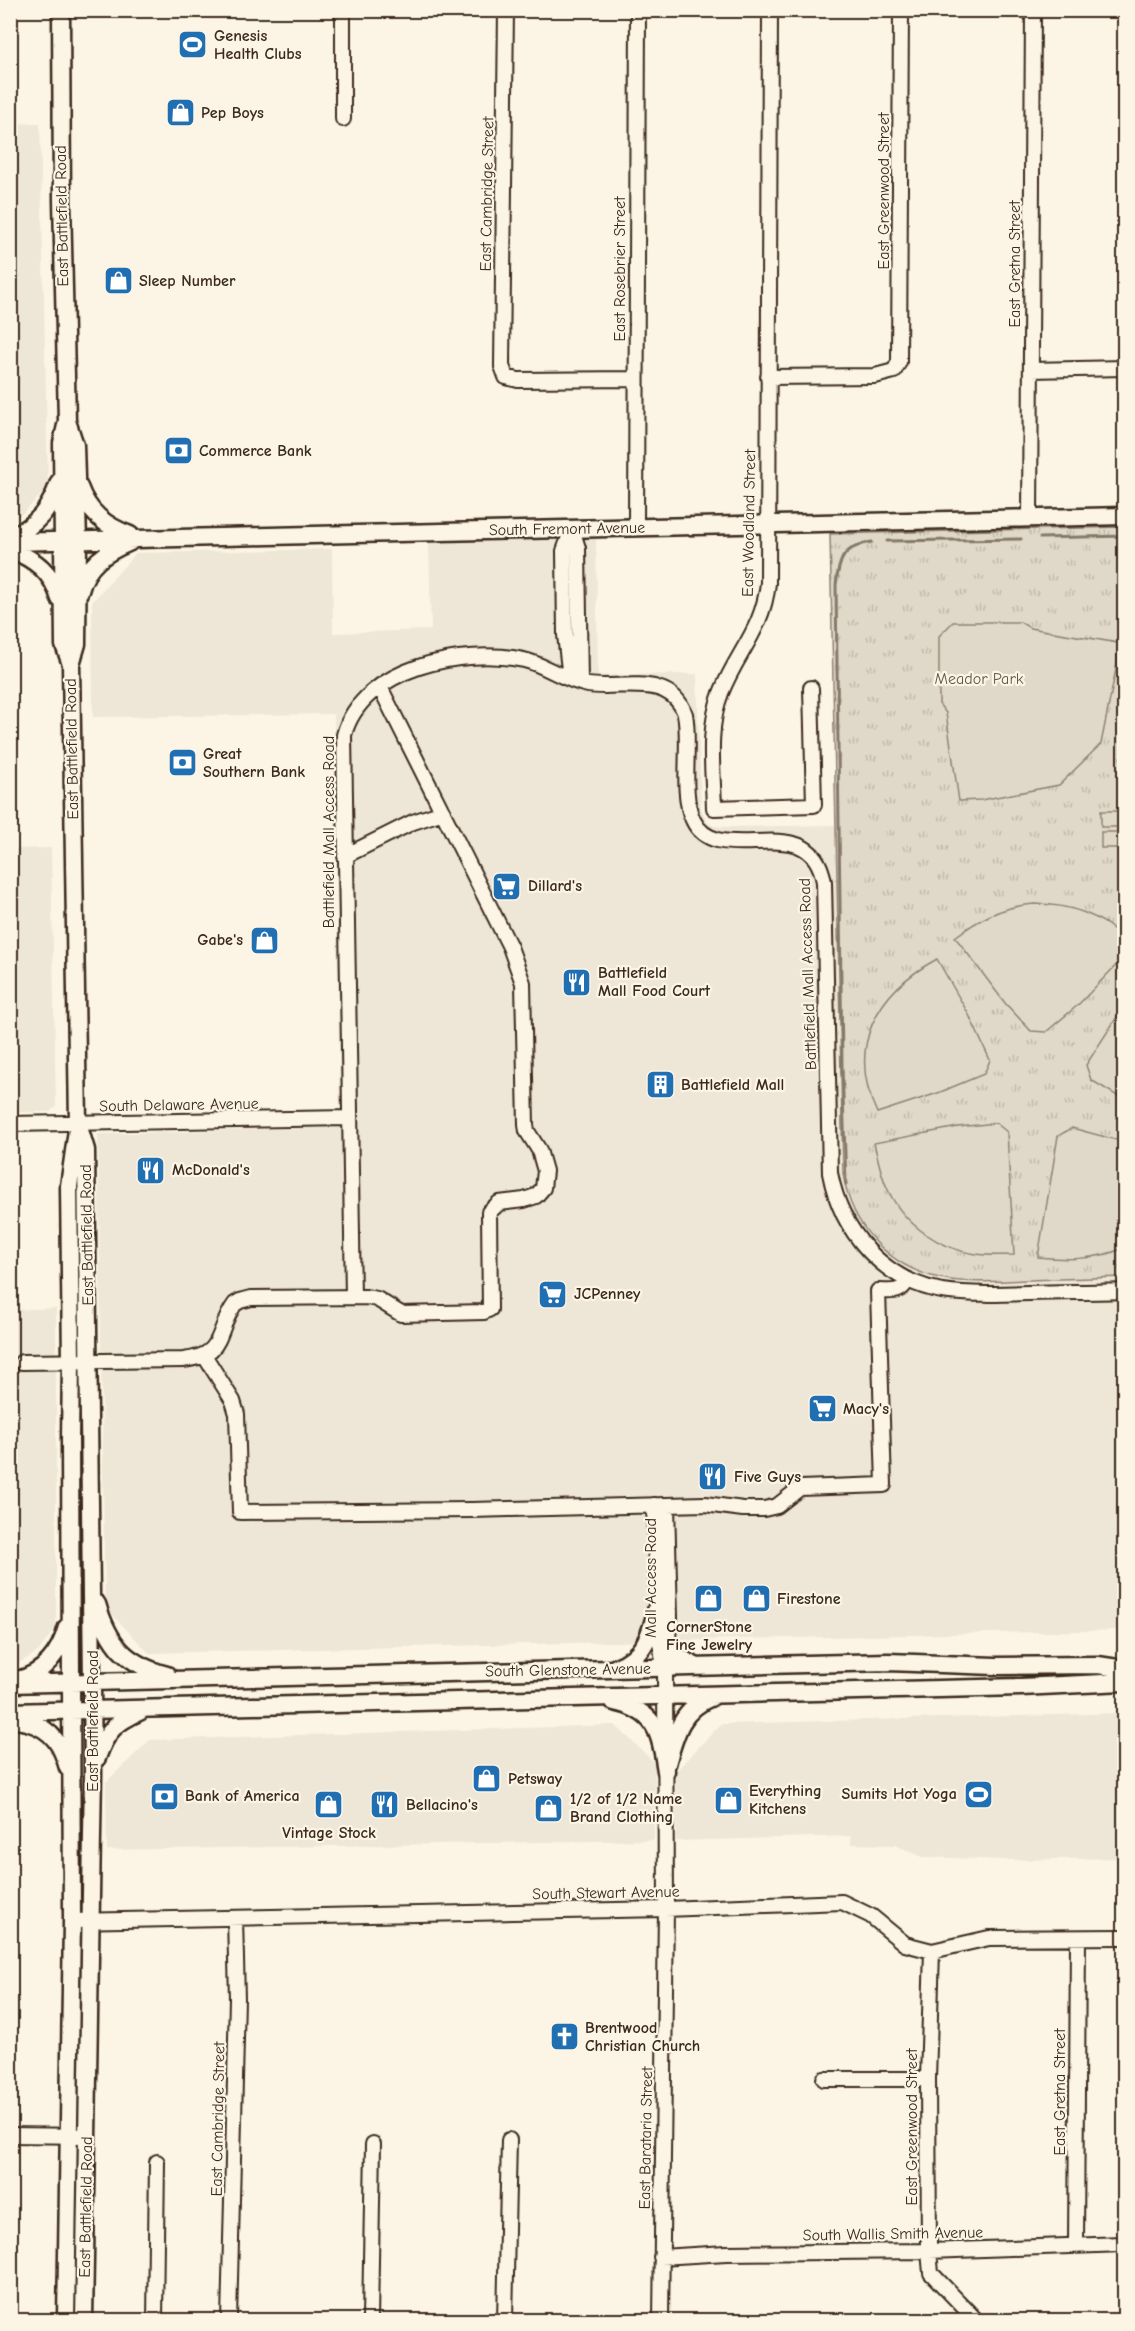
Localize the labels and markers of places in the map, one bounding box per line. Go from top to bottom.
place label: Genesis Health Clubs [214,27,302,63]
sports icon: Genesis Health Clubs [177,29,209,61]
shop icon: Pep Boys [164,97,196,129]
place label: Pep Boys [201,104,264,122]
shop icon: Sleep Number [102,265,134,297]
place label: Sleep Number [139,272,236,290]
bank icon: Commerce Bank [162,435,194,467]
place label: Commerce Bank [199,442,312,460]
place label: Great Southern Bank [203,745,305,781]
bank icon: Great Southern Bank [166,747,198,779]
supermarket icon: Dillard's [491,870,523,902]
place label: Dillard's [528,877,582,895]
shop icon: Gabe's [248,924,280,956]
place label: Gabe's [197,931,243,949]
place label: Battlefield Mall Food Court [598,964,711,1000]
restaurant icon: Battlefield Mall Food Court [561,966,593,998]
building icon: Battlefield Mall [644,1069,676,1101]
place label: Battlefield Mall [681,1076,784,1094]
restaurant icon: McDonald's [135,1154,167,1186]
place label: McDonald's [172,1161,250,1179]
supermarket icon: JCPenney [537,1278,569,1310]
place label: JCPenney [574,1285,641,1303]
supermarket icon: Macy's [806,1393,838,1425]
place label: Macy's [843,1400,889,1418]
restaurant icon: Five Guys [697,1461,729,1493]
place label: Five Guys [734,1468,801,1486]
shop icon: CornerStone Fine Jewelry [693,1583,725,1615]
shop icon: Firestone [740,1583,772,1615]
place label: Firestone [777,1590,841,1608]
place label: CornerStone Fine Jewelry [666,1618,753,1654]
shop icon: Petsway [471,1763,503,1795]
place label: Petsway [508,1770,563,1788]
sports icon: Sumits Hot Yoga [962,1778,994,1810]
bank icon: Bank of America [148,1780,180,1812]
place label: Everything Kitchens [749,1782,822,1818]
shop icon: Everything Kitchens [712,1784,744,1816]
place label: Sumits Hot Yoga [842,1785,957,1803]
place label: Bank of America [185,1787,300,1805]
shop icon: Vintage Stock [313,1789,345,1821]
restaurant icon: Bellacino's [369,1789,401,1821]
place label: 1/2 of 1/2 Name Brand Clothing [570,1790,682,1826]
shop icon: 1/2 of 1/2 Name Brand Clothing [533,1792,565,1824]
place label: Bellacino's [406,1796,478,1814]
place label: Vintage Stock [282,1824,376,1842]
place label: Brentwood Christian Church [585,2019,700,2055]
church icon: Brentwood Christian Church [548,2021,580,2053]

